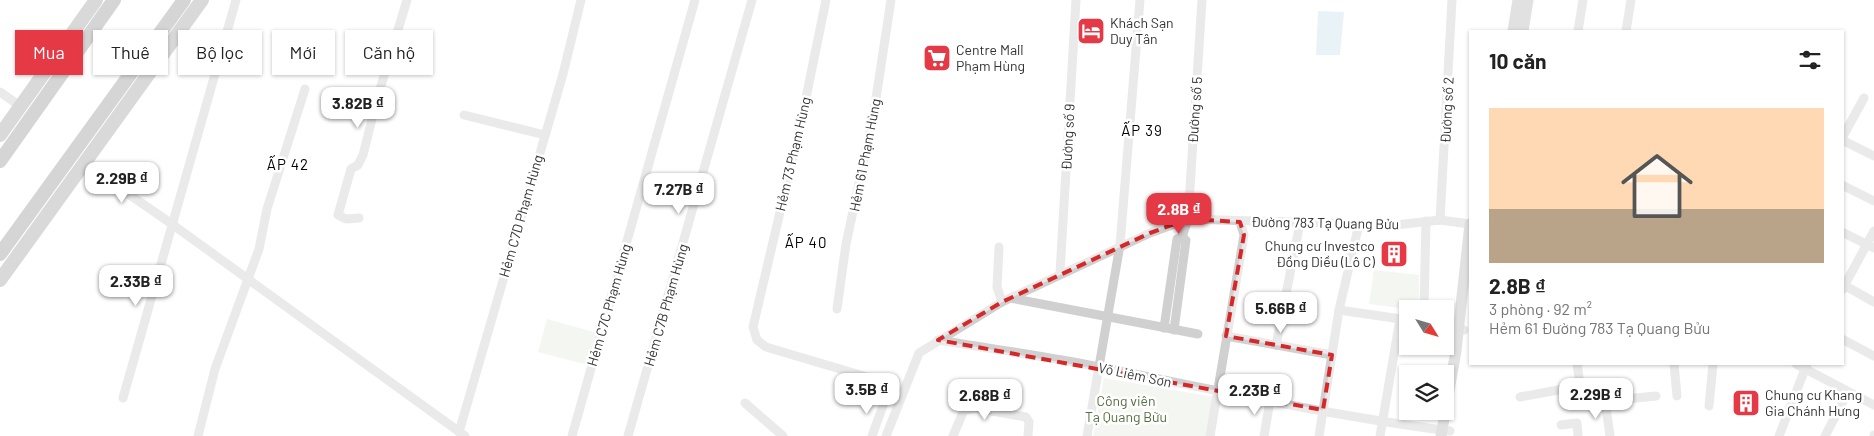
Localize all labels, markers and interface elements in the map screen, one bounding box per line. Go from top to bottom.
place label: Khách Sạn Duy Tân [1110,14,1174,47]
hotel icon: Khách Sạn Duy Tân [1076,16,1106,46]
chip: Mua [15,30,83,75]
chip: Thuê [93,30,168,75]
chip: Bộ lọc [178,30,262,75]
chip: Mới [272,30,335,75]
chip: Căn hộ [345,30,433,75]
place label: Centre Mall Phạm Hùng [956,41,1025,74]
supermarket icon: Centre Mall Phạm Hùng [922,43,952,73]
icon: filters [1796,46,1824,74]
text: 10 căn [1489,48,1546,73]
street label: Đường số 5 [1184,76,1205,144]
street label: Đường số 2 [1436,76,1457,144]
pin: 3.82B ₫ [312,86,404,129]
text: 3.82B ₫ [332,93,384,112]
street label: Hẻm 73 Phạm Hùng [771,95,814,213]
street label: Hẻm 61 Phạm Hùng [845,97,884,213]
street label: Đường số 9 [1057,103,1078,171]
district label: ẤP 39 [1121,121,1163,139]
icon: home [1612,141,1702,231]
street label: Hẻm C7D Phạm Hùng [495,153,546,279]
district label: ẤP 42 [267,155,309,173]
pin: 2.29B ₫ [76,162,168,204]
text: 2.29B ₫ [96,168,148,187]
pin: 7.27B ₫ [633,172,725,215]
text: 7.27B ₫ [654,179,704,198]
pin: 2.8B ₫ [1138,192,1220,235]
text: 2.8B ₫ [1157,199,1201,218]
street label: Đường 783 Tạ Quang Bửu [1251,213,1399,232]
district label: ẤP 40 [785,233,827,251]
place label: Chung cư Investco Đồng Diều (Lô C) [1265,237,1375,270]
building icon: Chung cư Investco Đồng Diều (Lô C) [1379,239,1409,269]
street label: Hẻm C7C Phạm Hùng [583,242,634,368]
street label: Hẻm C7B Phạm Hùng [640,242,691,368]
pin: 2.33B ₫ [90,264,182,307]
text: 2.33B ₫ [110,271,162,290]
text: 2.8B ₫ [1489,273,1546,298]
pin: 5.66B ₫ [1235,292,1327,334]
text: 5.66B ₫ [1255,298,1307,317]
text: 3 phòng · 92 m² [1489,299,1592,318]
north arrow [1399,300,1454,355]
map controls [1399,300,1454,420]
text: Hẻm 61 Đường 783 Tạ Quang Bửu [1489,318,1710,337]
street label: Võ Liêm Sơn [1097,358,1173,391]
button: layers [1399,365,1454,420]
pin: 3.5B ₫ [826,372,908,415]
pin: 2.23B ₫ [1209,374,1301,416]
pin: 2.68B ₫ [939,378,1031,421]
pin: 2.29B ₫ [1550,378,1642,420]
text: 3.5B ₫ [846,379,888,398]
text: 2.23B ₫ [1229,380,1281,399]
text: 2.29B ₫ [1570,384,1622,403]
text: 2.68B ₫ [959,385,1011,404]
place label: Chung cư Khang Gia Chánh Hưng [1765,386,1862,419]
building icon: Chung cư Khang Gia Chánh Hưng [1731,388,1761,418]
park label: Công viên Tạ Quang Bữu [1085,392,1167,425]

